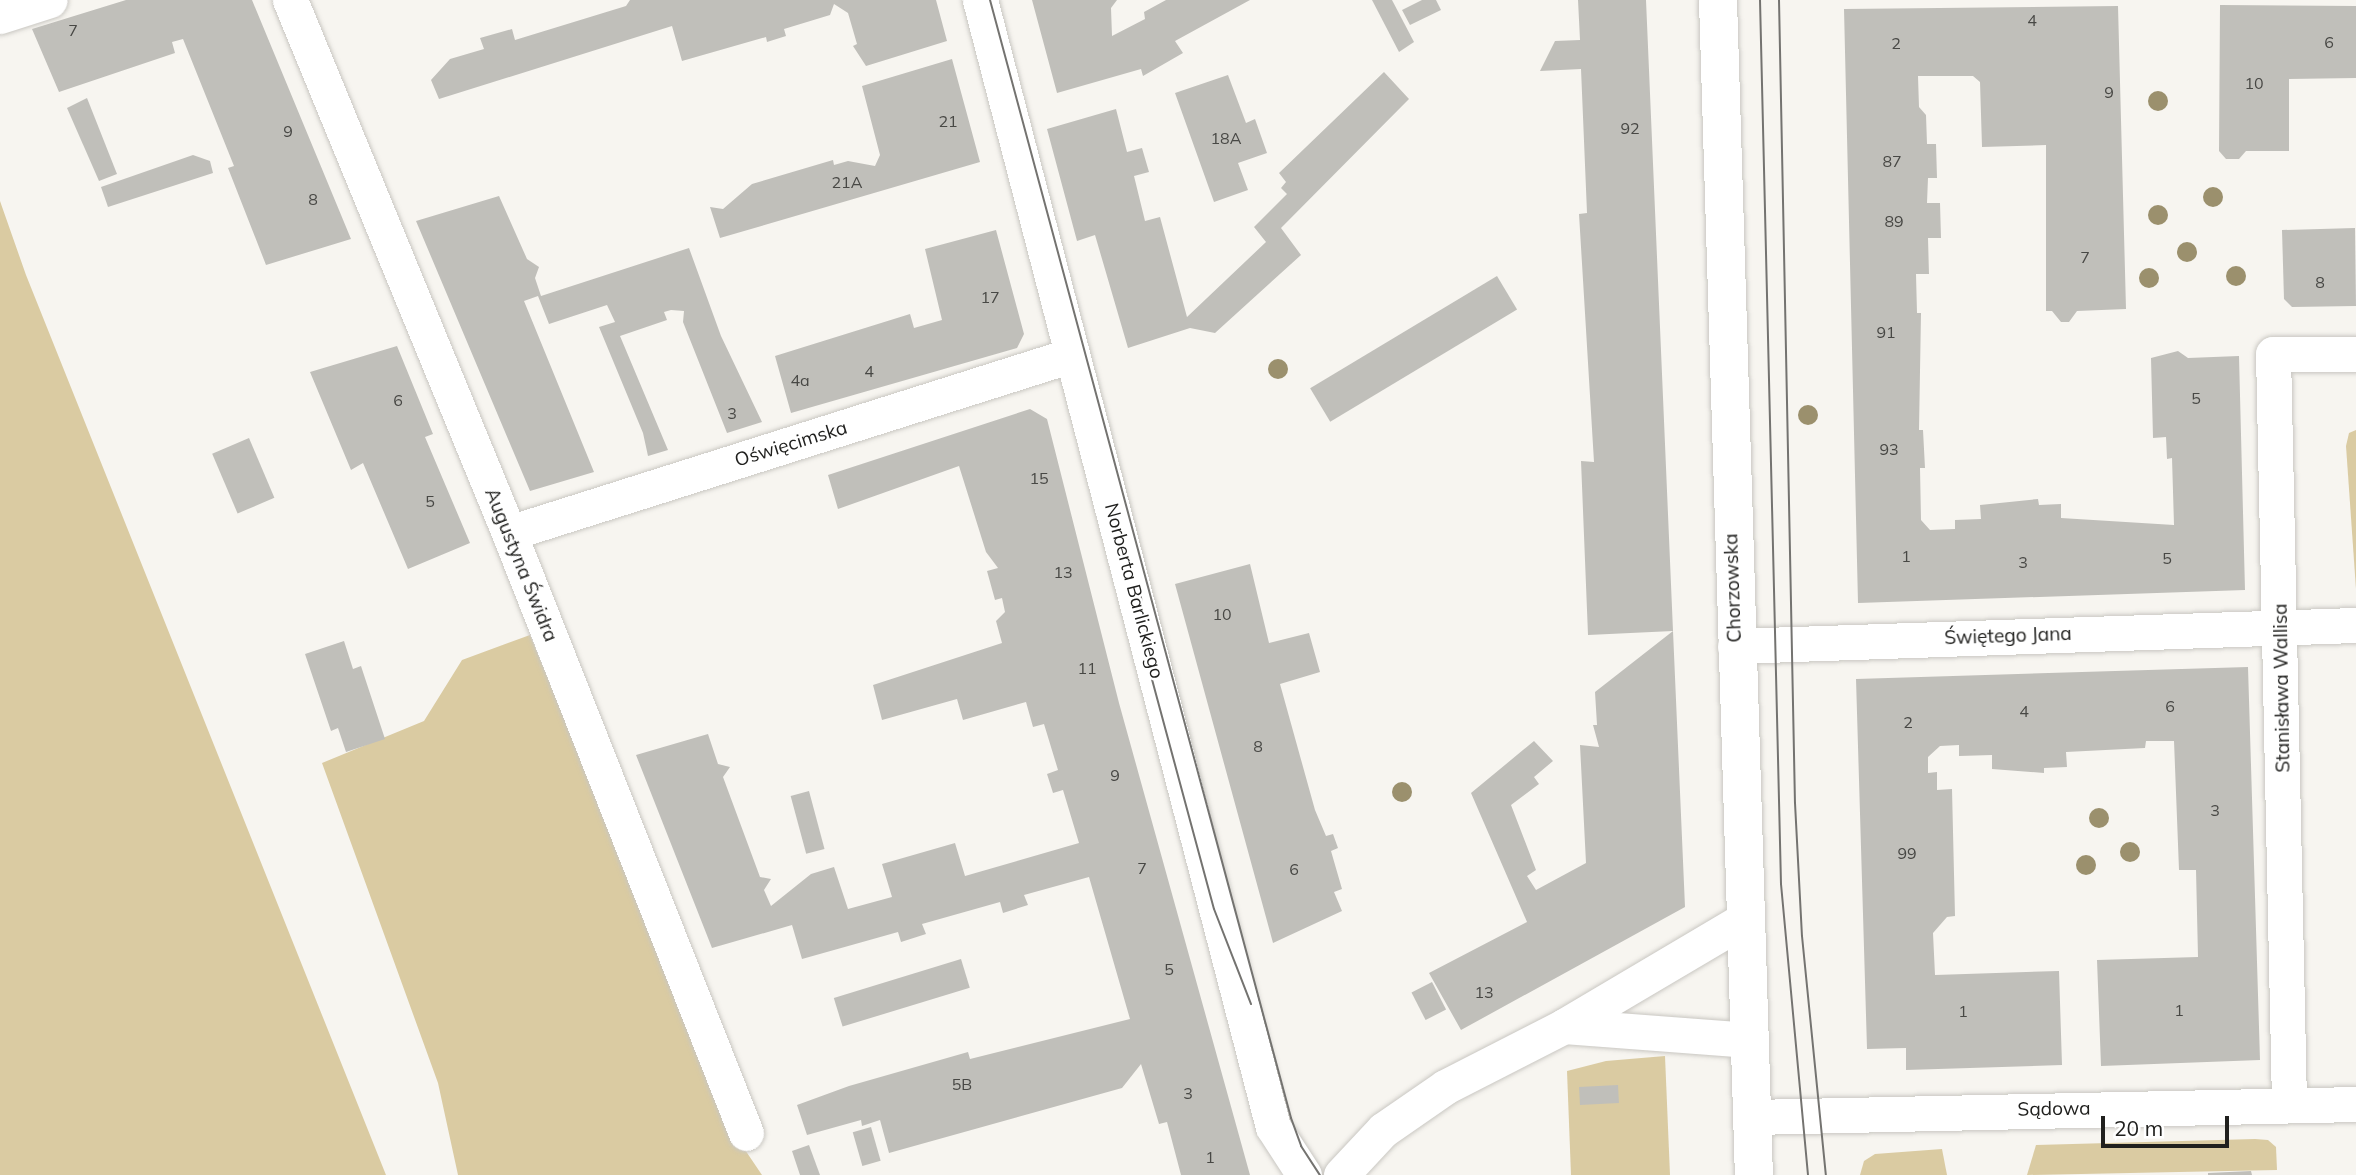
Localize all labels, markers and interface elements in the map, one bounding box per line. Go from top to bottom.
house number: 4 [2027,10,2037,30]
house number: 7 [68,20,78,40]
house number: 6 [2324,32,2334,52]
house number: 2 [1891,33,1901,53]
house number: 10 [2244,73,2264,93]
house number: 9 [2104,82,2114,102]
house number: 21 [938,111,958,131]
house number: 92 [1620,118,1640,138]
house number: 9 [283,121,293,141]
house number: 18A [1211,128,1241,148]
house number: 87 [1882,151,1902,171]
house number: 21A [832,172,862,192]
house number: 8 [308,189,318,209]
house number: 89 [1884,211,1904,231]
house number: 7 [2080,247,2090,267]
house number: 8 [2315,272,2325,292]
house number: 17 [980,287,1000,307]
house number: 91 [1876,322,1896,342]
house number: 4 [864,361,874,381]
house number: 4a [790,370,810,390]
house number: 5 [2191,388,2201,408]
house number: 6 [393,390,403,410]
house number: 3 [727,403,737,423]
street label: Oświęcimska [732,416,850,472]
house number: 93 [1879,439,1899,459]
house number: 15 [1029,468,1049,488]
street label: Augustyna Świdra [480,485,562,645]
house number: 5 [425,491,435,511]
street label: Norberta Barlickiego [1100,501,1168,681]
street label: Chorzowska [1720,533,1746,643]
house number: 1 [1901,546,1911,566]
house number: 5 [2162,548,2172,568]
house number: 3 [2018,552,2028,572]
house number: 13 [1053,562,1073,582]
street label: Stanisława Wallisa [2269,603,2295,773]
house number: 10 [1212,604,1232,624]
street label: Świętego Jana [1944,622,2072,650]
house number: 11 [1077,658,1097,678]
house number: 6 [2165,696,2175,716]
house number: 4 [2019,701,2029,721]
house number: 2 [1903,712,1913,732]
house number: 8 [1253,736,1263,756]
house number: 9 [1110,765,1120,785]
house number: 3 [2210,800,2220,820]
house number: 99 [1897,843,1917,863]
house number: 7 [1137,858,1147,878]
house number: 6 [1289,859,1299,879]
house number: 5 [1164,959,1174,979]
house number: 13 [1474,982,1494,1002]
house number: 1 [2174,1000,2184,1020]
house number: 1 [1958,1001,1968,1021]
house number: 5B [952,1074,972,1094]
house number: 3 [1183,1083,1193,1103]
street label: Sądowa [2017,1097,2091,1121]
scale bar [2104,1102,2232,1146]
text: 20 m [2114,1115,2163,1141]
house number: 1 [1205,1147,1215,1167]

